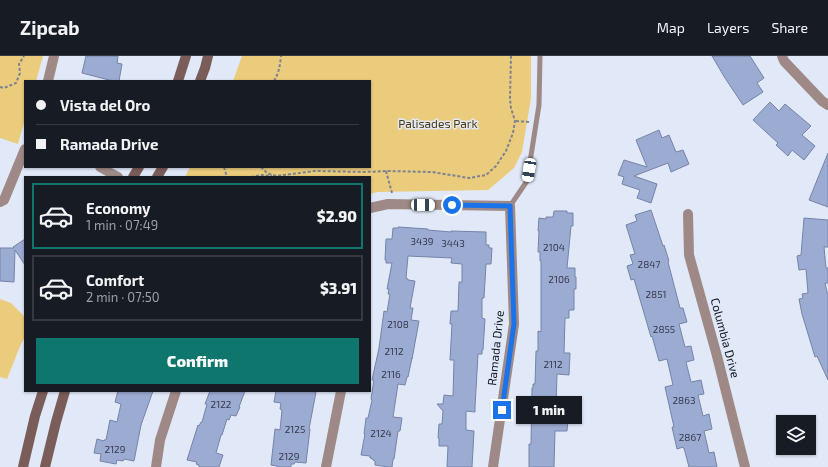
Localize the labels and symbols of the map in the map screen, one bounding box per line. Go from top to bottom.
park label: Palisades Park [398,116,478,130]
car [521,157,537,183]
route start [443,196,461,214]
car [411,199,435,211]
house number: 3439 [411,235,434,247]
house number: 3443 [441,237,465,249]
house number: 2104 [543,241,565,253]
house number: 2847 [638,258,660,270]
house number: 2106 [548,273,570,285]
house number: 2851 [645,288,667,300]
street label: Columbia Drive [709,296,743,379]
street label: Ramada Drive [484,310,506,386]
house number: 2108 [387,318,409,330]
house number: 2855 [653,323,675,335]
house number: 2112 [384,345,404,357]
house number: 2112 [543,358,563,370]
house number: 2116 [381,368,401,380]
house number: 2863 [673,394,695,406]
callout: 1 min [516,396,582,424]
house number: 2122 [211,398,232,410]
route end [493,401,511,419]
house number: 2125 [285,423,305,435]
house number: 2124 [370,427,392,439]
house number: 2867 [679,431,701,443]
house number: 2129 [105,443,126,455]
house number: 2129 [279,450,300,462]

